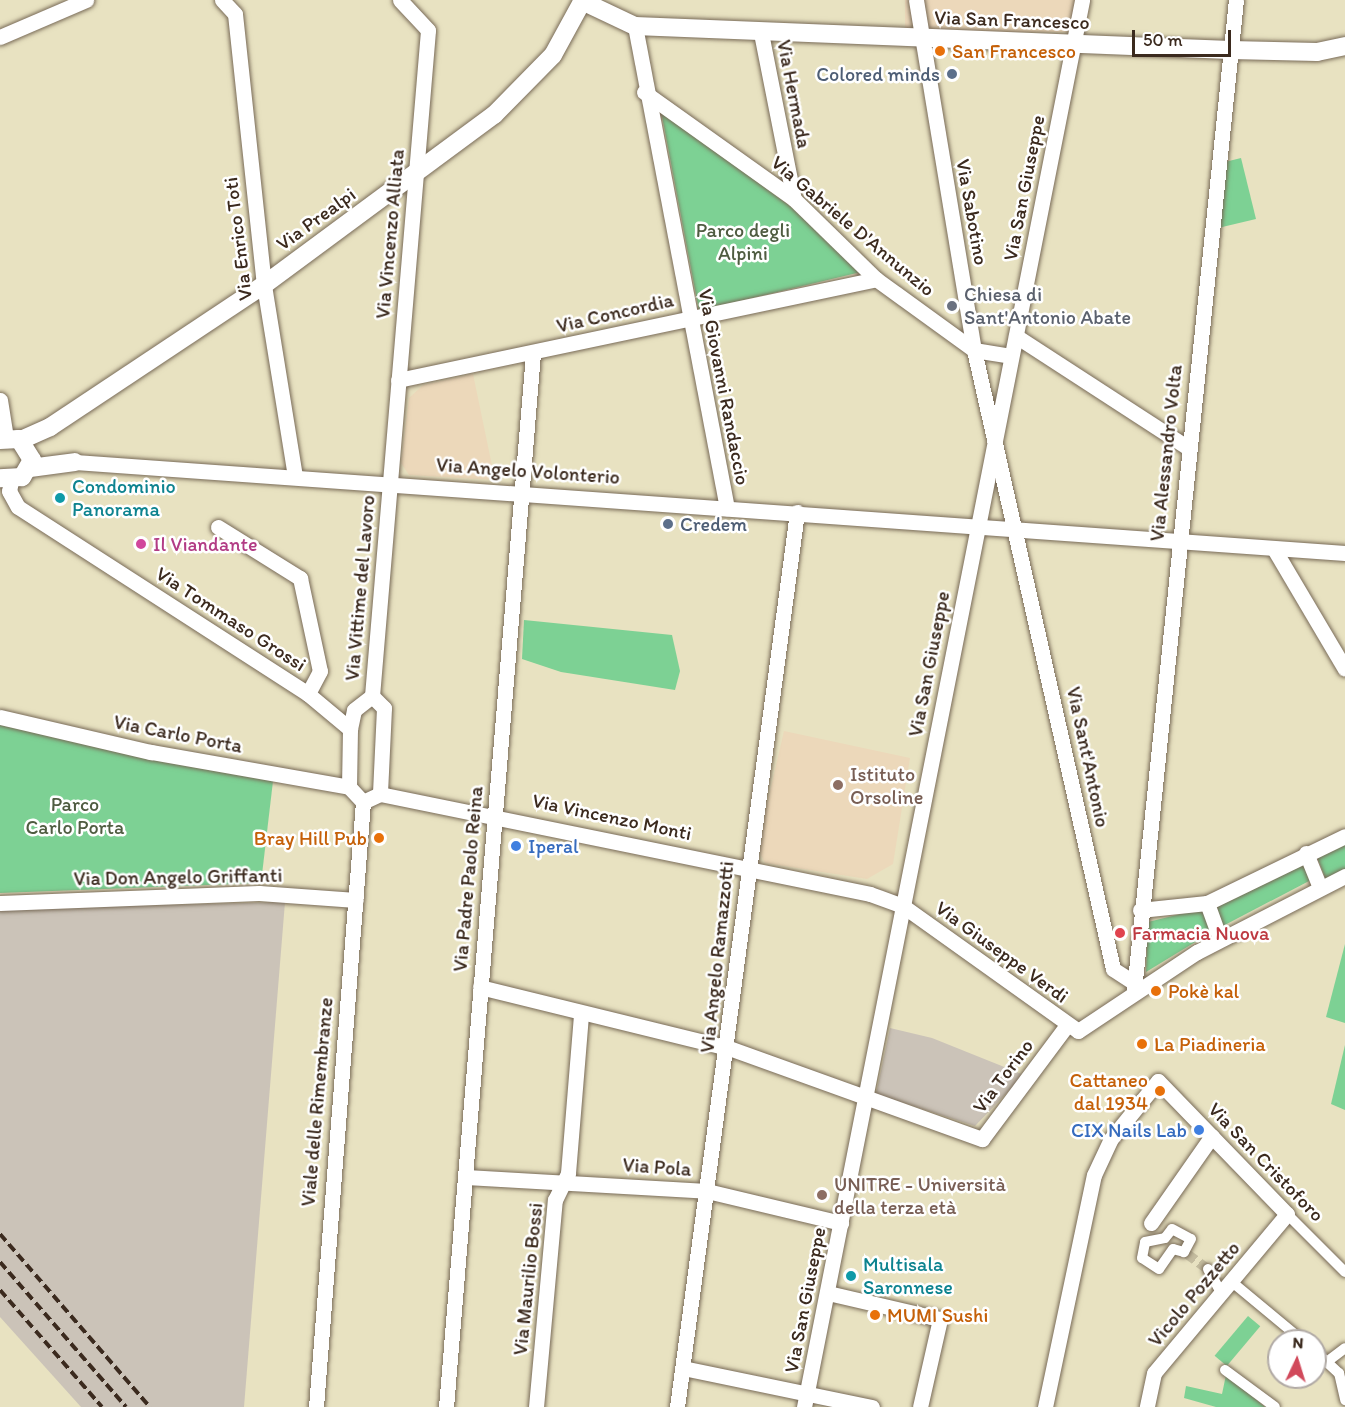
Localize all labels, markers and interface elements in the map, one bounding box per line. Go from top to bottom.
street label: Via San Francesco [934,5,1090,35]
scale bar [1135,18,1234,56]
text: 50 m [1143,29,1183,51]
street label: Via Hermada [772,38,816,150]
place label: San Francesco [952,39,1076,63]
marker: San Francesco [933,44,947,58]
place label: Colored minds [816,62,940,86]
marker: Colored minds [945,67,959,81]
street label: Via San Giuseppe [998,114,1050,262]
street label: Via Vincenzo Alliata [371,148,409,320]
street label: Via Gabriele D'Annunzio [766,150,940,302]
street label: Via Sabotino [951,157,993,267]
street label: Via Enrico Toti [219,177,257,301]
street label: Via Prealpi [272,182,360,256]
park label: Parco degli Alpini [696,218,790,265]
place label: Chiesa di Sant'Antonio Abate [964,282,1131,329]
street label: Via Giovanni Randaccio [693,287,755,487]
street label: Via Concordia [554,288,676,338]
marker: Chiesa di Sant'Antonio Abate [945,299,959,313]
street label: Via Alessandro Volta [1145,364,1187,542]
street label: Via Angelo Volonterio [436,453,620,489]
place label: Condominio Panorama [72,474,176,521]
marker: Condominio Panorama [53,491,67,505]
street label: Via Vittime del Lavoro [340,494,380,682]
place label: Credem [680,512,747,536]
marker: Credem [661,517,675,531]
place label: Il Viandante [153,532,258,556]
marker: Il Viandante [134,537,148,551]
street label: Via Tommaso Grossi [152,562,310,676]
street label: Via San Giuseppe [903,590,955,738]
street label: Via Sant'Antonio [1061,684,1115,830]
street label: Via Carlo Porta [112,710,244,758]
place label: Istituto Orsoline [850,762,923,809]
marker: Istituto Orsoline [831,778,845,792]
street label: Via Padre Paolo Reina [448,786,488,972]
street label: Via Vincenzo Monti [530,788,694,846]
park label: Parco Carlo Porta [26,792,124,839]
place label: Bray Hill Pub [254,826,367,850]
marker: Bray Hill Pub [372,831,386,845]
place label: Iperal [528,834,579,858]
marker: Iperal [509,839,523,853]
street label: Via Angelo Ramazzotti [695,860,739,1054]
street label: Via Don Angelo Griffanti [73,863,283,891]
street label: Via Giuseppe Verdi [931,896,1073,1008]
place label: Farmacia Nuova [1132,921,1270,945]
marker: Farmacia Nuova [1113,926,1127,940]
place label: Pokè kal [1168,979,1240,1003]
marker: Pokè kal [1149,984,1163,998]
street label: Viale delle Rimembranze [296,996,338,1208]
place label: La Piadineria [1154,1032,1265,1056]
street label: Via Torino [968,1035,1038,1117]
marker: La Piadineria [1135,1037,1149,1051]
place label: Cattaneo dal 1934 [1069,1068,1148,1115]
marker: Cattaneo dal 1934 [1153,1084,1167,1098]
street label: Via San Cristoforo [1203,1097,1329,1227]
place label: CIX Nails Lab [1071,1118,1187,1142]
marker: CIX Nails Lab [1192,1123,1206,1137]
street label: Via Pola [622,1153,692,1181]
place label: UNITRE - Università della terza età [834,1172,1006,1219]
marker: UNITRE - Università della terza età [815,1188,829,1202]
street label: Via Maurilio Bossi [508,1202,548,1356]
street label: Via San Giuseppe [779,1226,831,1374]
street label: Vicolo Pozzetto [1143,1237,1245,1351]
place label: Multisala Saronnese [863,1252,953,1299]
marker: Multisala Saronnese [844,1269,858,1283]
place label: MUMI Sushi [887,1303,988,1327]
marker: MUMI Sushi [868,1308,882,1322]
north arrow [1267,1329,1327,1389]
text: N [1292,1333,1304,1352]

